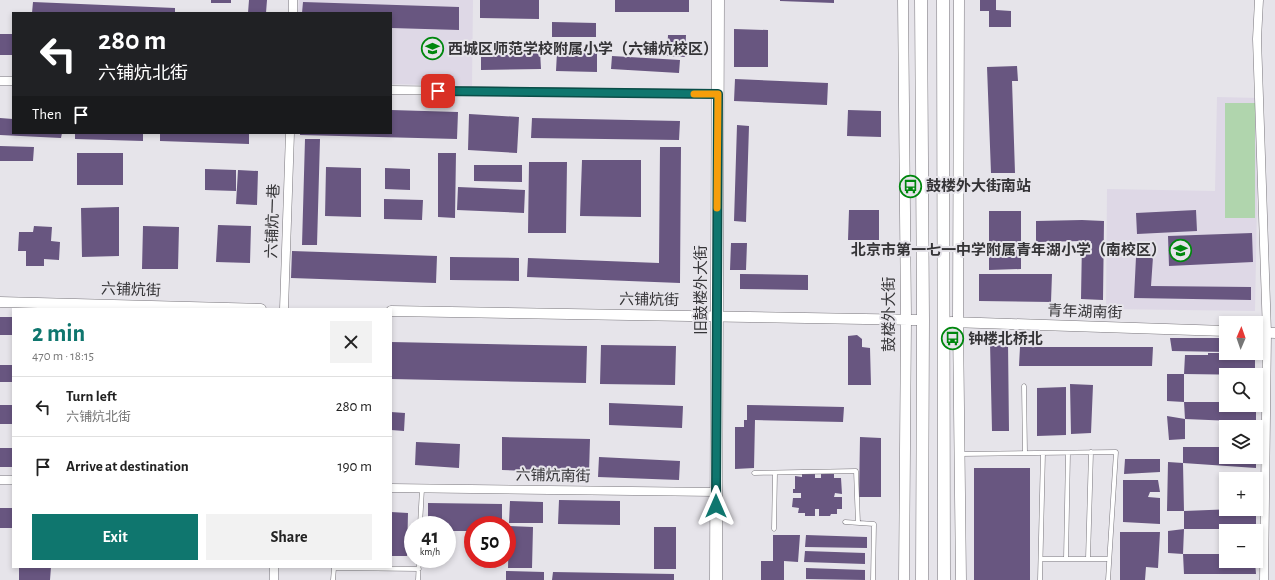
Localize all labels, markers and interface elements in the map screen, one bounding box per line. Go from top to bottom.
text: 280 m [98,27,166,55]
icon: left [32,28,84,80]
school or university icon: 西城区师范学校附属小学（六铺炕校区） [419,36,445,62]
place label: 西城区师范学校附属小学（六铺炕校区） [448,40,718,57]
text: 六铺炕北街 [98,65,188,83]
pin [421,74,455,108]
icon: arrive [427,80,449,102]
icon: arrive [70,104,92,126]
text: Then [32,107,62,122]
bus stop icon: 鼓楼外大街南站 [897,173,923,199]
place label: 鼓楼外大街南站 [926,178,1031,194]
street label: 六铺炕一巷 [262,183,282,259]
school or university icon: 北京市第一七一中学附属青年湖小学（南校区） [1168,237,1194,263]
place label: 北京市第一七一中学附属青年湖小学（南校区） [851,241,1166,258]
street label: 旧鼓楼外大街 [693,245,709,335]
street label: 鼓楼外大街 [881,276,897,352]
street label: 六铺炕街 [101,279,161,299]
street label: 六铺炕街 [619,290,679,308]
street label: 青年湖南街 [1047,302,1123,321]
north arrow [1219,316,1263,360]
map controls [1219,316,1263,568]
button: close [330,321,372,363]
text: 2 min [32,322,85,346]
bus stop icon: 钟楼北桥北 [939,326,965,352]
place label: 钟楼北桥北 [968,331,1043,347]
text: 470 m · 18:15 [32,350,94,363]
button: search [1219,368,1263,412]
text: Turn left [66,389,117,404]
icon: left [32,396,54,418]
text: 280 m [336,399,372,414]
text: 六铺炕北街 [66,411,131,424]
button: layers [1219,420,1263,464]
icon: arrive [32,456,54,478]
text: Arrive at destination [66,459,189,474]
text: 190 m [337,459,372,474]
street label: 六铺炕南街 [515,466,591,484]
button: + [1219,472,1263,516]
position arrow [695,485,737,527]
button: Exit [32,514,198,560]
button: Share [206,514,372,560]
speed limit sign: 50 [464,516,516,568]
button: − [1219,524,1263,568]
text: 41 [421,527,439,547]
text: km/h [420,547,440,557]

